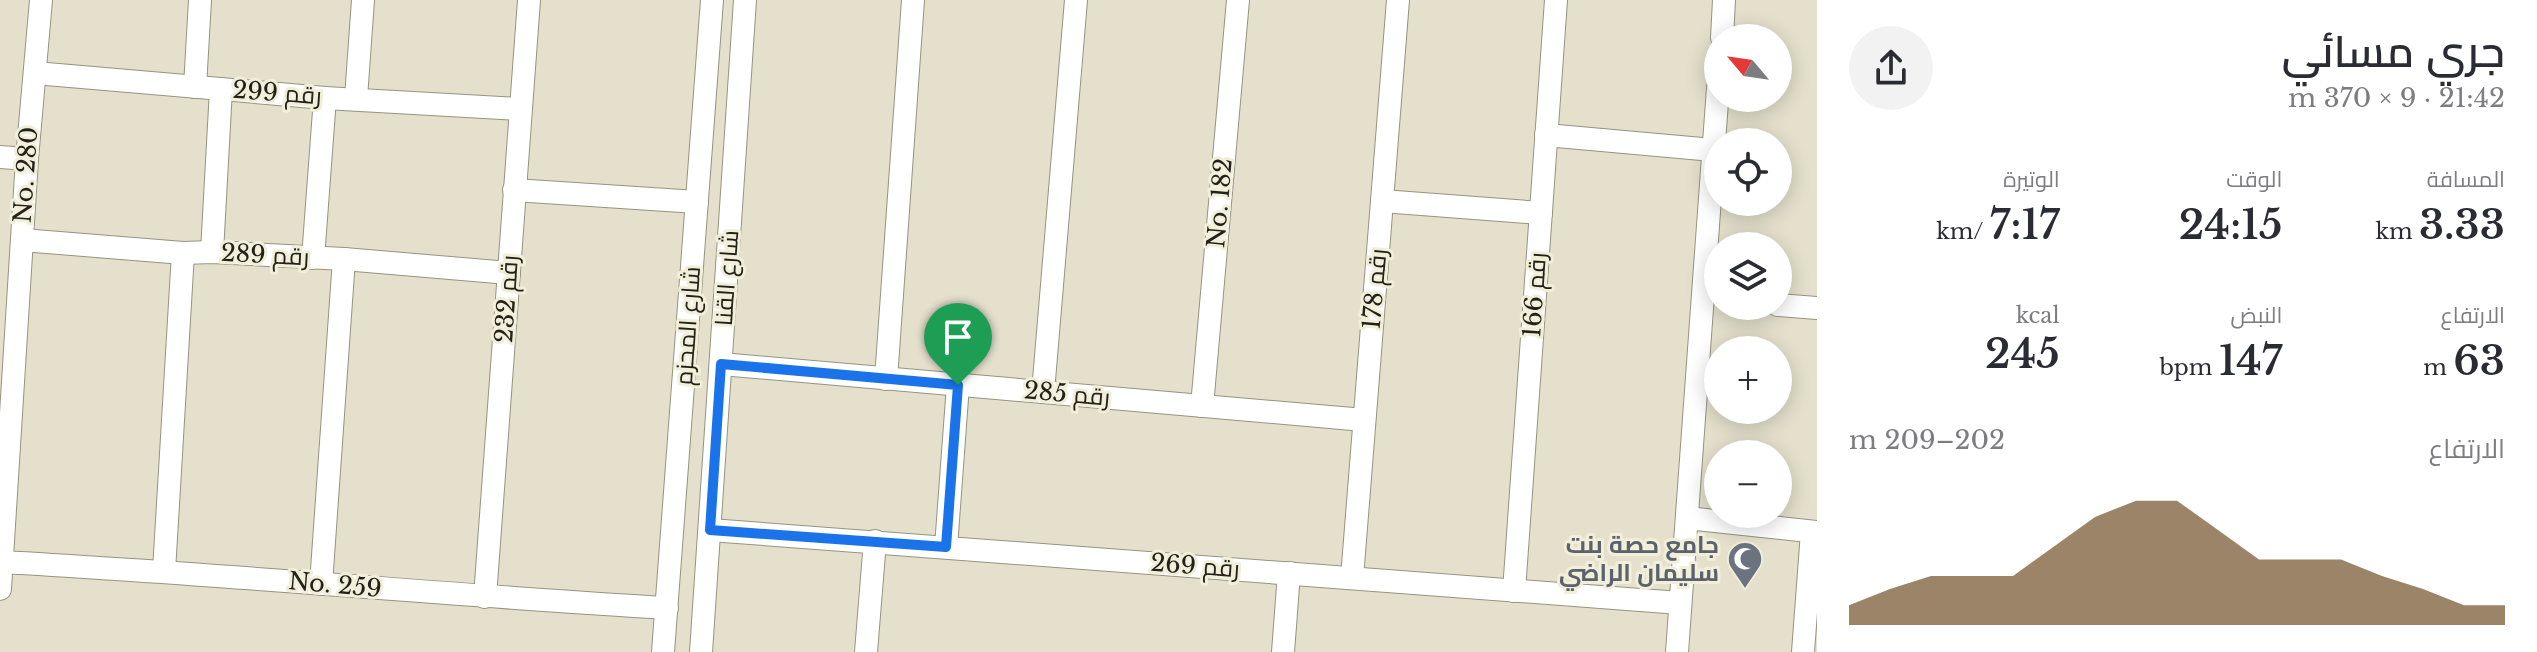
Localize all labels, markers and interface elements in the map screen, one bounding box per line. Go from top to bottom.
north arrow [1704,24,1792,112]
map controls [1704,24,1792,528]
text: جري مسائي [2282,24,2505,79]
button: share [1849,26,1933,110]
street label: رقم 299 [231,75,323,112]
text: 21:42 · 9 × 370 m [2288,82,2505,114]
street label: No. 280 [8,126,43,224]
button: locate [1704,128,1792,216]
street label: No. 182 [1201,157,1238,249]
text: الوتيرة [2003,166,2060,193]
text: الوقت [2226,166,2282,193]
text: المسافة [2427,166,2505,193]
text: 7:17 [1990,200,2060,250]
text: 24:15 [2179,200,2282,250]
text: 3.33 [2419,200,2505,250]
text: /km [1936,218,1990,245]
text: km [2375,218,2419,245]
street label: شارع القنا [709,229,746,327]
button: layers [1704,232,1792,320]
street label: رقم 289 [220,238,310,273]
street label: رقم 178 [1357,247,1394,331]
street label: رقم 166 [1517,251,1554,339]
street label: رقم 232 [489,254,526,344]
street label: شارع المحزم [669,265,708,387]
text: kcal [2016,302,2060,329]
text: النبض [2231,302,2282,329]
text: الارتفاع [2441,302,2505,329]
pin [924,303,992,385]
icon: arrive [936,315,980,359]
text: 245 [1985,329,2060,379]
button: + [1704,336,1792,424]
text: 147 [2219,336,2282,386]
text: 63 [2453,336,2505,386]
text: bpm [2159,354,2219,381]
text: m [2423,354,2453,381]
street label: رقم 285 [1022,375,1111,414]
text: 202–209 m [1849,424,2005,456]
text: الارتفاع [2429,433,2505,465]
button: − [1704,440,1792,528]
place label: جامع حصة بنت سليمان الراضي [1559,530,1719,591]
mosque icon: جامع حصة بنت سليمان الراضي [1726,540,1764,590]
street label: رقم 269 [1149,548,1241,585]
street label: No. 259 [287,566,383,603]

